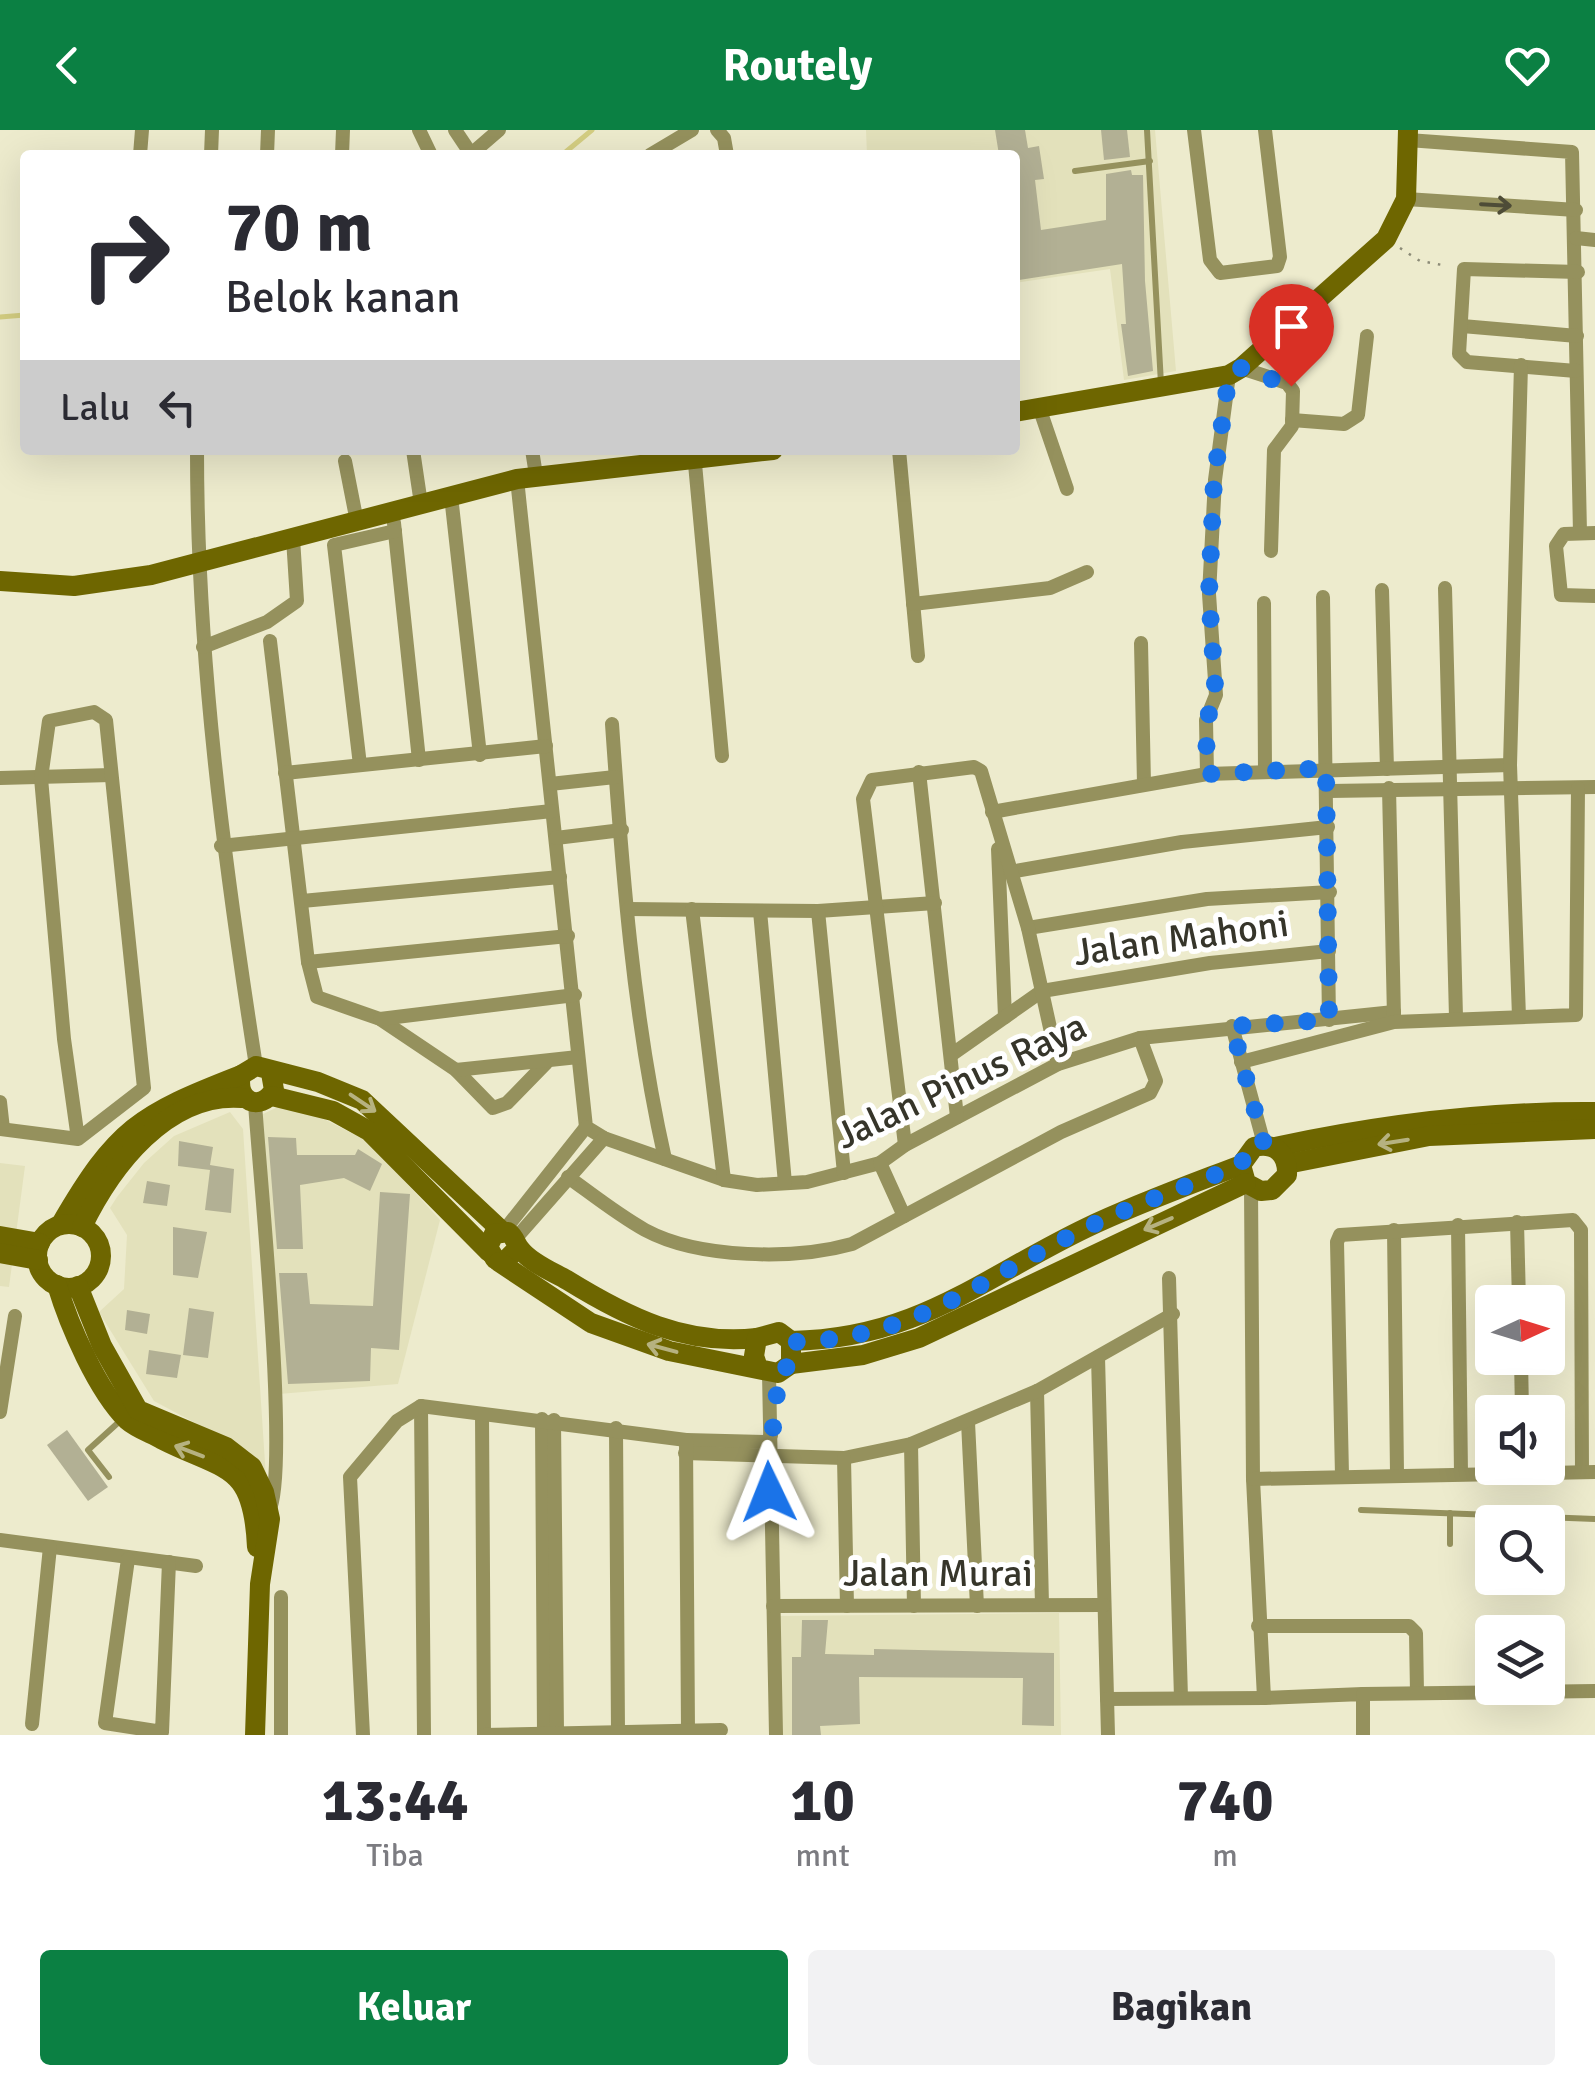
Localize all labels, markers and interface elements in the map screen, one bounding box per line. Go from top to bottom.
icon: back [40,38,95,93]
text: Routely [723,38,872,93]
icon: heart [1500,38,1555,93]
text: 70 m [225,184,373,270]
icon: right [60,190,190,320]
one-way arrow [1479,196,1511,215]
text: Belok kanan [225,270,461,325]
pin [1249,284,1334,387]
icon: arrive [1264,299,1319,354]
icon: left [150,380,205,435]
text: Lalu [60,384,130,431]
street label: Jalan Mahoni [1071,900,1291,976]
street label: Jalan Pinus Raya [828,1002,1094,1160]
one-way arrow [348,1093,376,1114]
one-way arrow [1377,1133,1410,1152]
one-way arrow [1143,1216,1174,1234]
north arrow [1475,1285,1565,1375]
map controls [1475,1285,1565,1705]
one-way arrow [646,1337,678,1356]
button: sound [1475,1395,1565,1485]
position arrow [717,1440,821,1544]
one-way arrow [174,1441,205,1459]
button: search [1475,1505,1565,1595]
street label: Jalan Murai [843,1550,1033,1597]
button: layers [1475,1615,1565,1705]
text: 13:44 [321,1764,469,1838]
text: 10 [790,1764,855,1838]
text: 740 [1176,1764,1274,1838]
text: Tiba [366,1836,424,1875]
text: mnt [795,1836,850,1875]
text: m [1212,1836,1238,1875]
button: Keluar [40,1950,788,2065]
button: Bagikan [808,1950,1555,2065]

